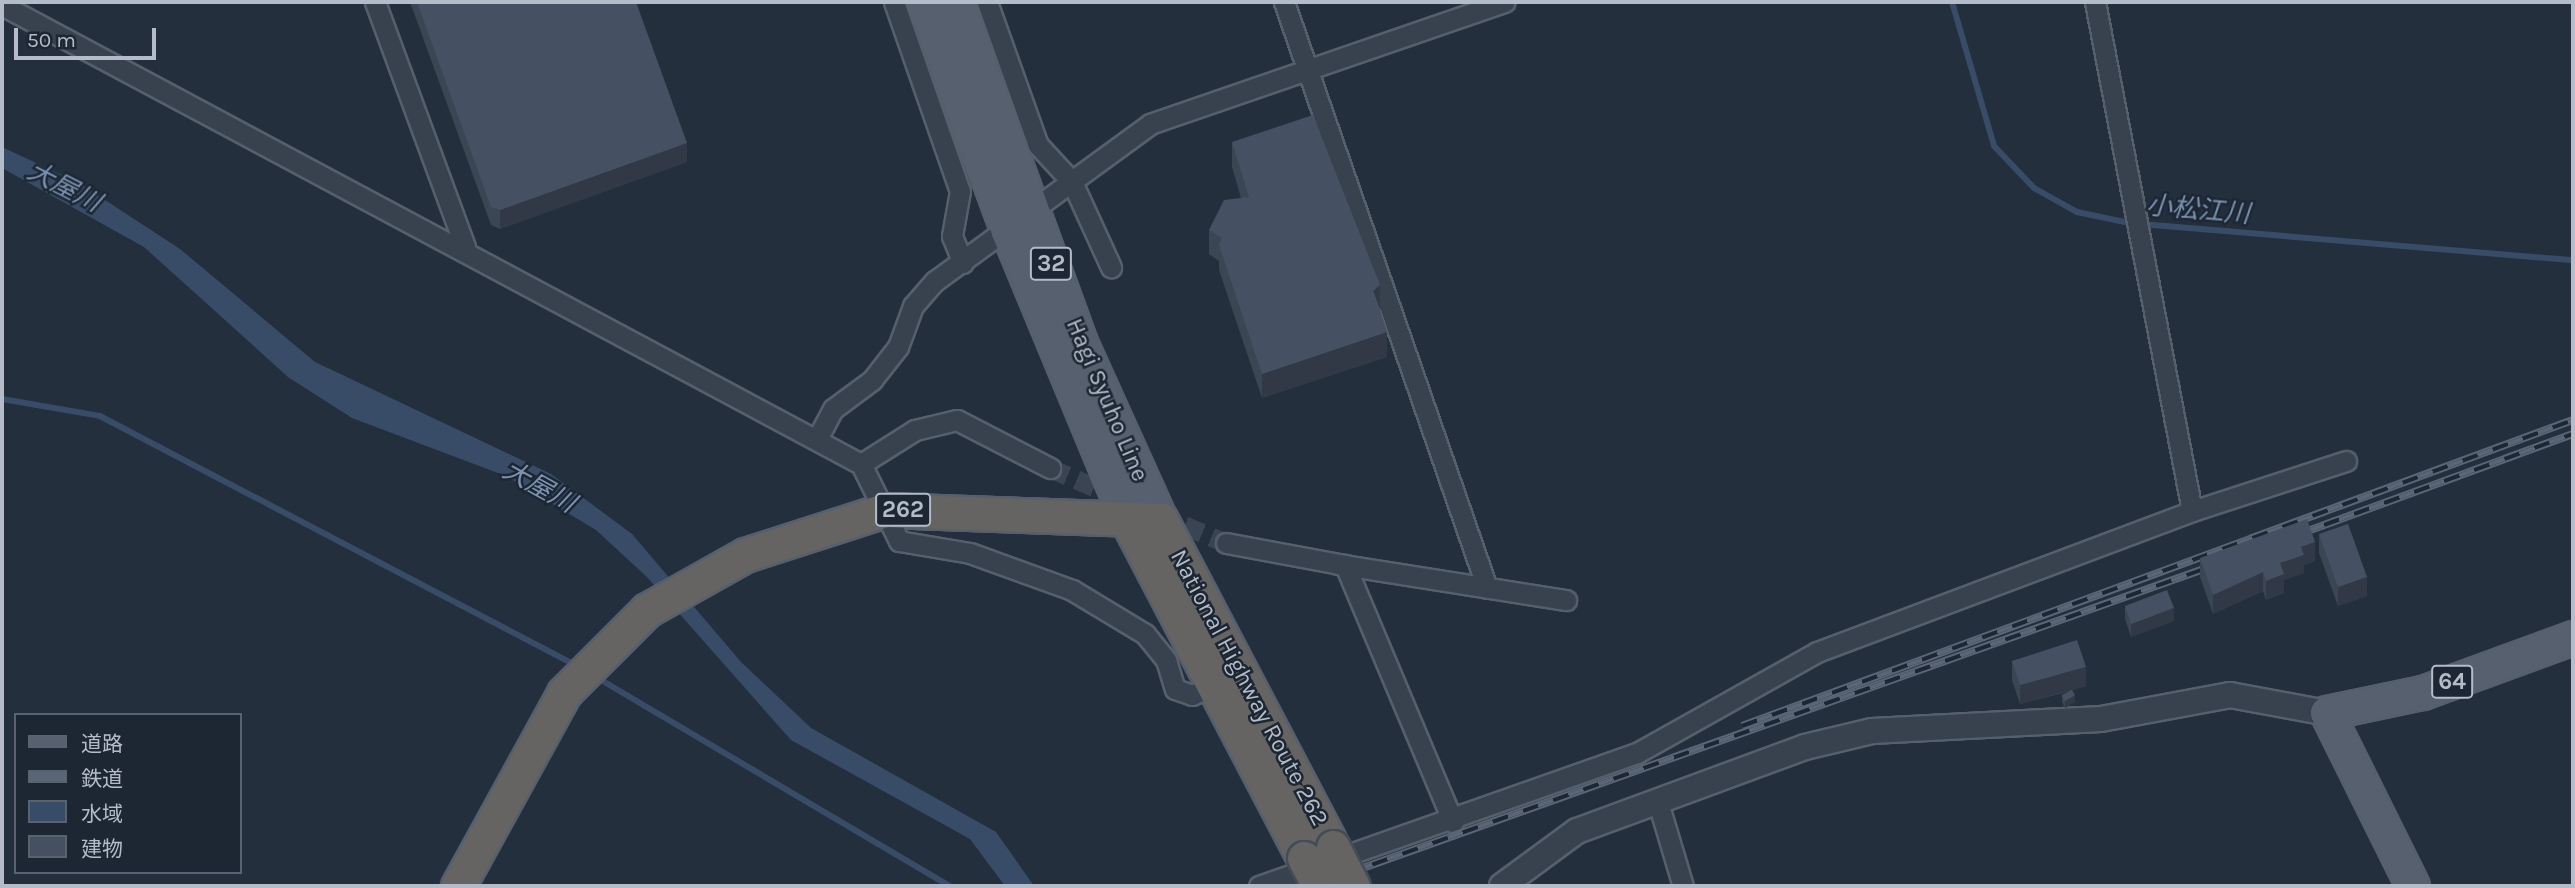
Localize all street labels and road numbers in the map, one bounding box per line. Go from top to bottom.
road number: 32 [1028,244,1074,284]
street label: Hagi Syuho Line [1060,314,1154,486]
road number: 262 [875,490,931,530]
street label: National Highway Route 262 [1164,545,1334,831]
road number: 64 [2431,662,2473,702]

